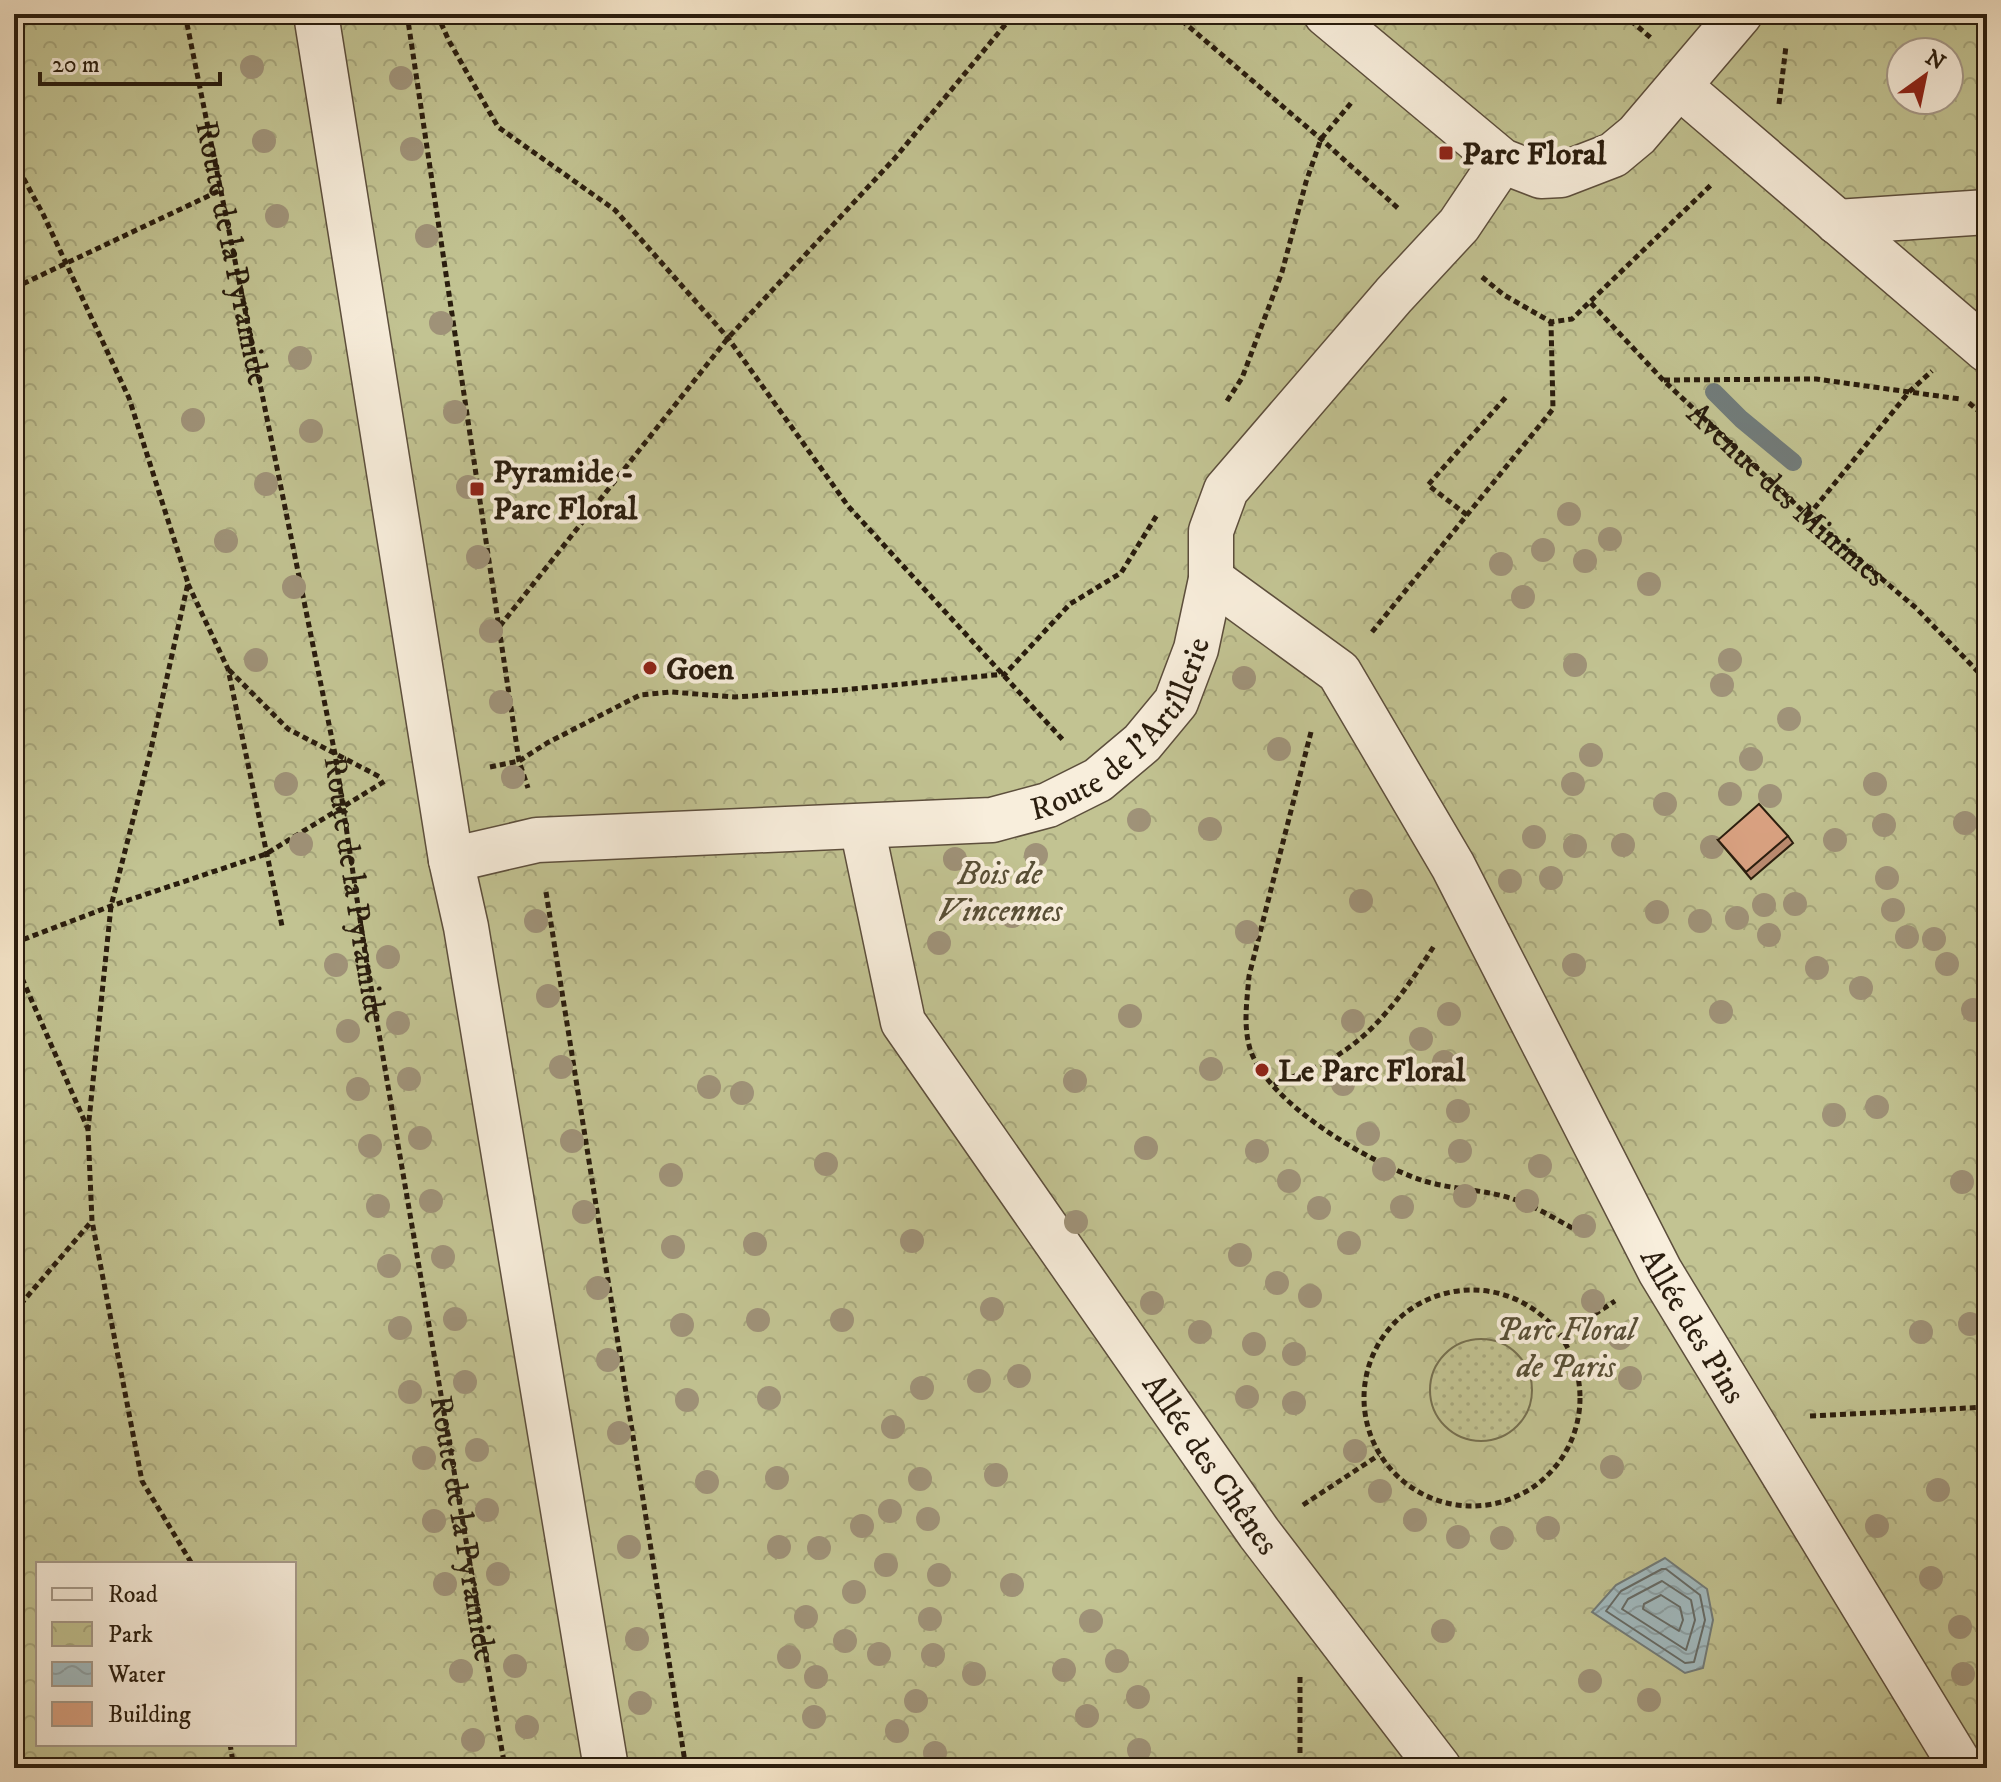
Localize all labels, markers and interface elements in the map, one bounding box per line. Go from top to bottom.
scale bar [40,36,220,86]
north arrow [1885,36,1965,116]
text: N [1920,44,1950,77]
text: 20 m [52,50,100,80]
street label: Route de la Pyramide [185,118,278,390]
place label: Parc Floral [1462,135,1607,175]
marker: Parc Floral [1437,144,1455,162]
street label: Avenue des Minimes [1677,395,1894,596]
place label: Pyramide - Parc Floral [493,453,638,530]
marker: Pyramide - Parc Floral [468,480,486,498]
street label: Route de l'Artillerie [1026,635,1220,831]
place label: Goen [666,650,734,690]
marker: Goen [641,659,659,677]
street label: Route de la Pyramide [314,754,395,1026]
park label: Bois de Vincennes [937,855,1064,932]
place label: Le Parc Floral [1278,1052,1466,1092]
marker: Le Parc Floral [1253,1061,1271,1079]
street label: Allée des Pins [1630,1242,1754,1411]
park label: Parc Floral de Paris [1496,1311,1640,1388]
street label: Allée des Chênes [1132,1367,1286,1564]
street label: Route de la Pyramide [419,1392,504,1665]
legend [36,1562,296,1746]
text: Road [108,1580,158,1610]
text: Park [108,1620,153,1650]
text: Water [107,1660,165,1690]
text: Building [108,1700,191,1730]

